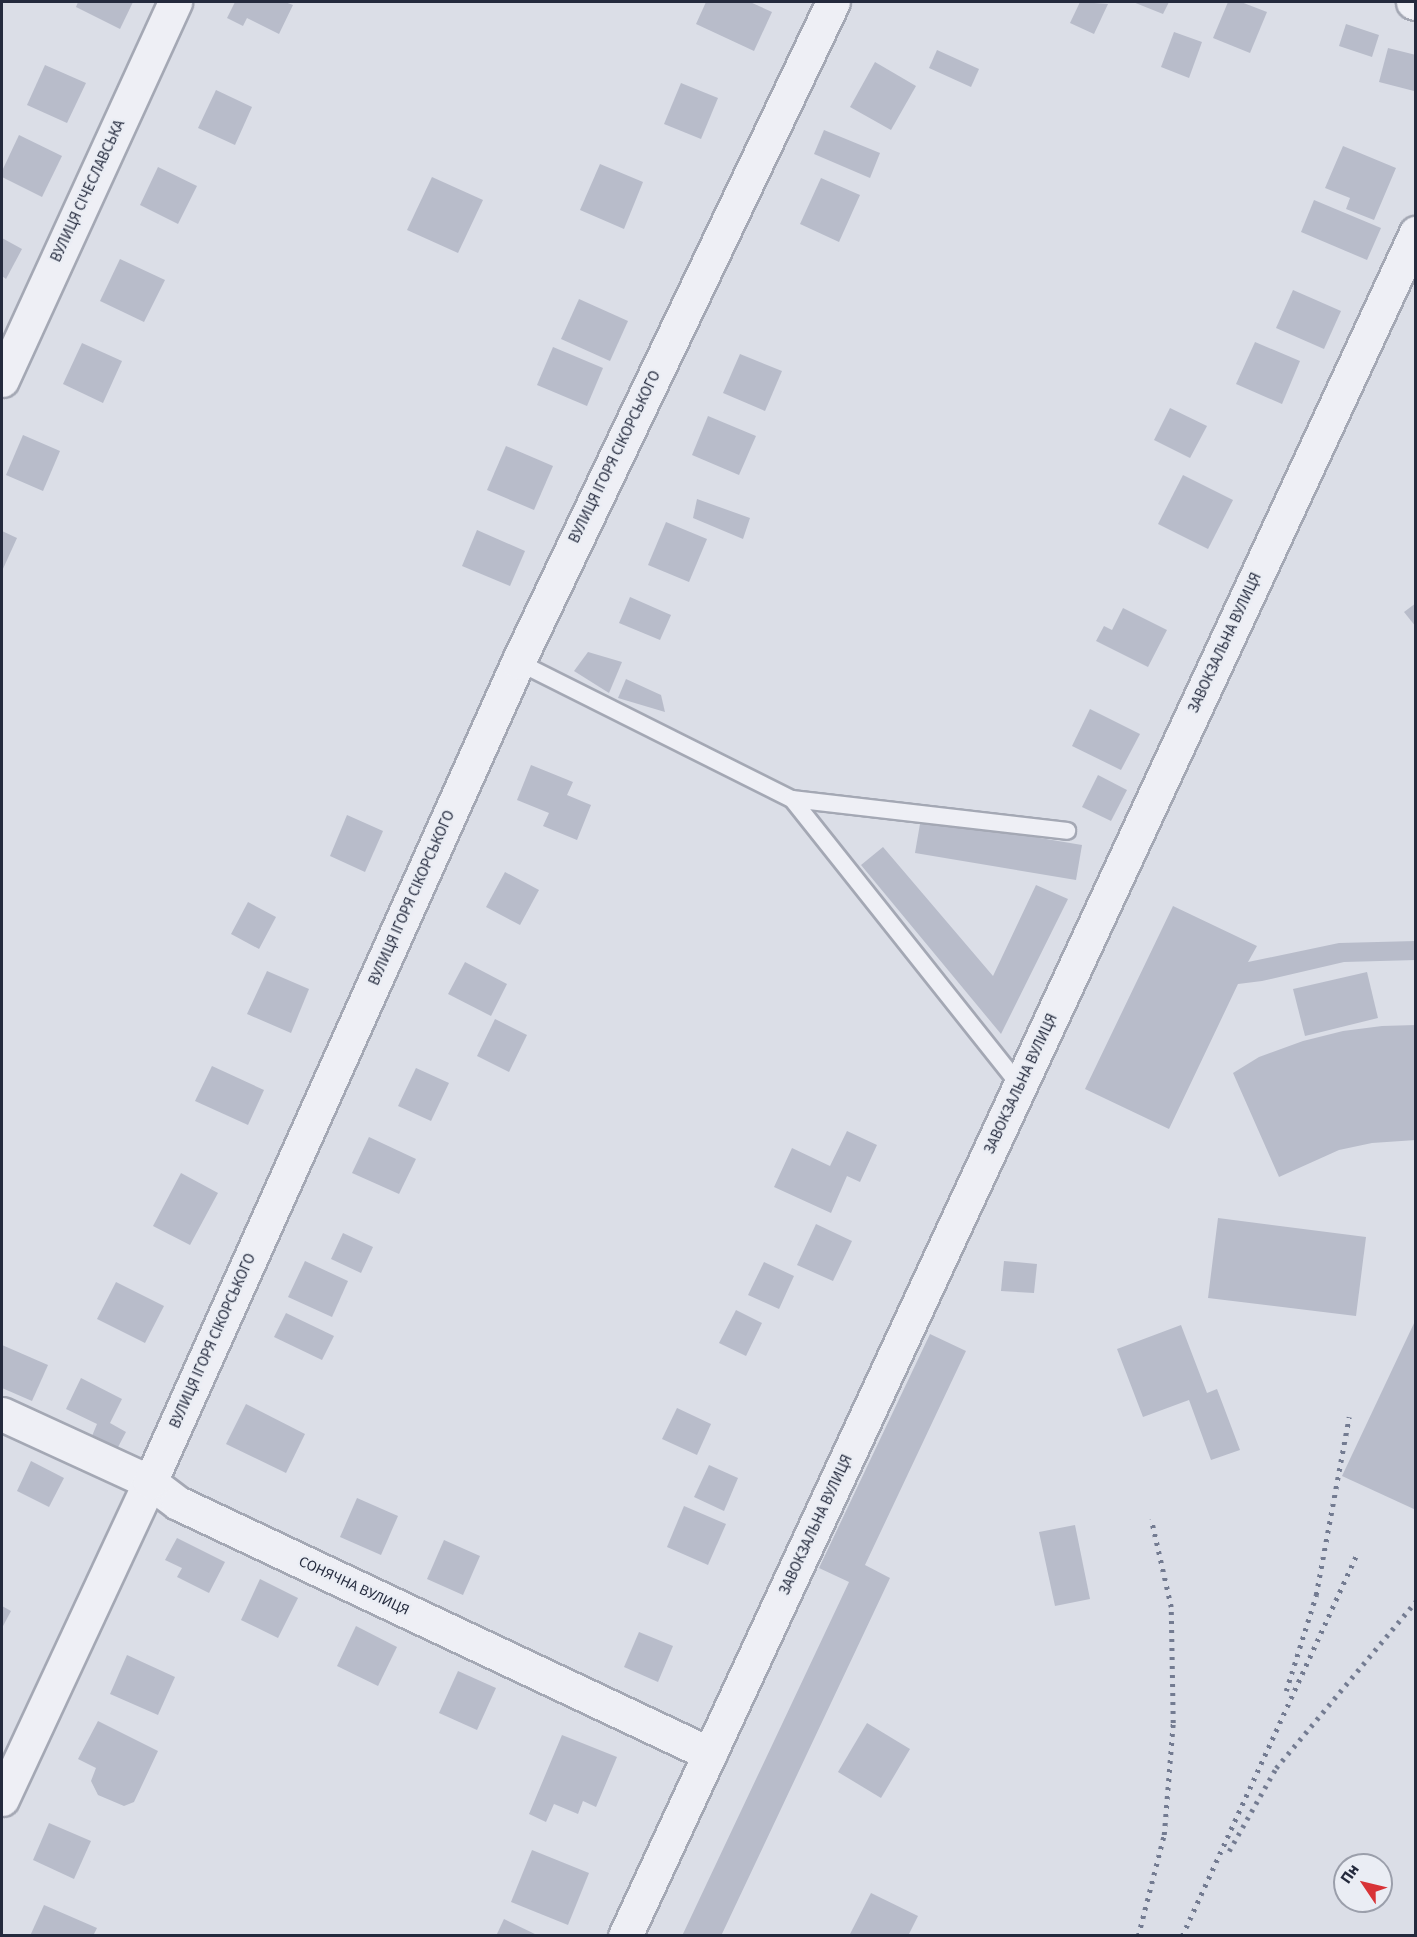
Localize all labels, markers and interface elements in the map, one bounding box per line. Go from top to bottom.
street label: ВУЛИЦЯ СІЧЕСЛАВСЬКА [47,117,129,265]
street label: ВУЛИЦЯ ІГОРЯ СІКОРСЬКОГО [565,368,665,546]
street label: ЗАВОКЗАЛЬНА ВУЛИЦЯ [1185,570,1265,716]
street label: ВУЛИЦЯ ІГОРЯ СІКОРСЬКОГО [365,808,459,988]
street label: ЗАВОКЗАЛЬНА ВУЛИЦЯ [981,1011,1061,1157]
street label: ВУЛИЦЯ ІГОРЯ СІКОРСЬКОГО [166,1251,260,1431]
street label: ЗАВОКЗАЛЬНА ВУЛИЦЯ [776,1452,856,1598]
street label: СОНЯЧНА ВУЛИЦЯ [296,1553,412,1619]
north arrow [1333,1853,1393,1913]
text: Пн [1335,1859,1365,1888]

